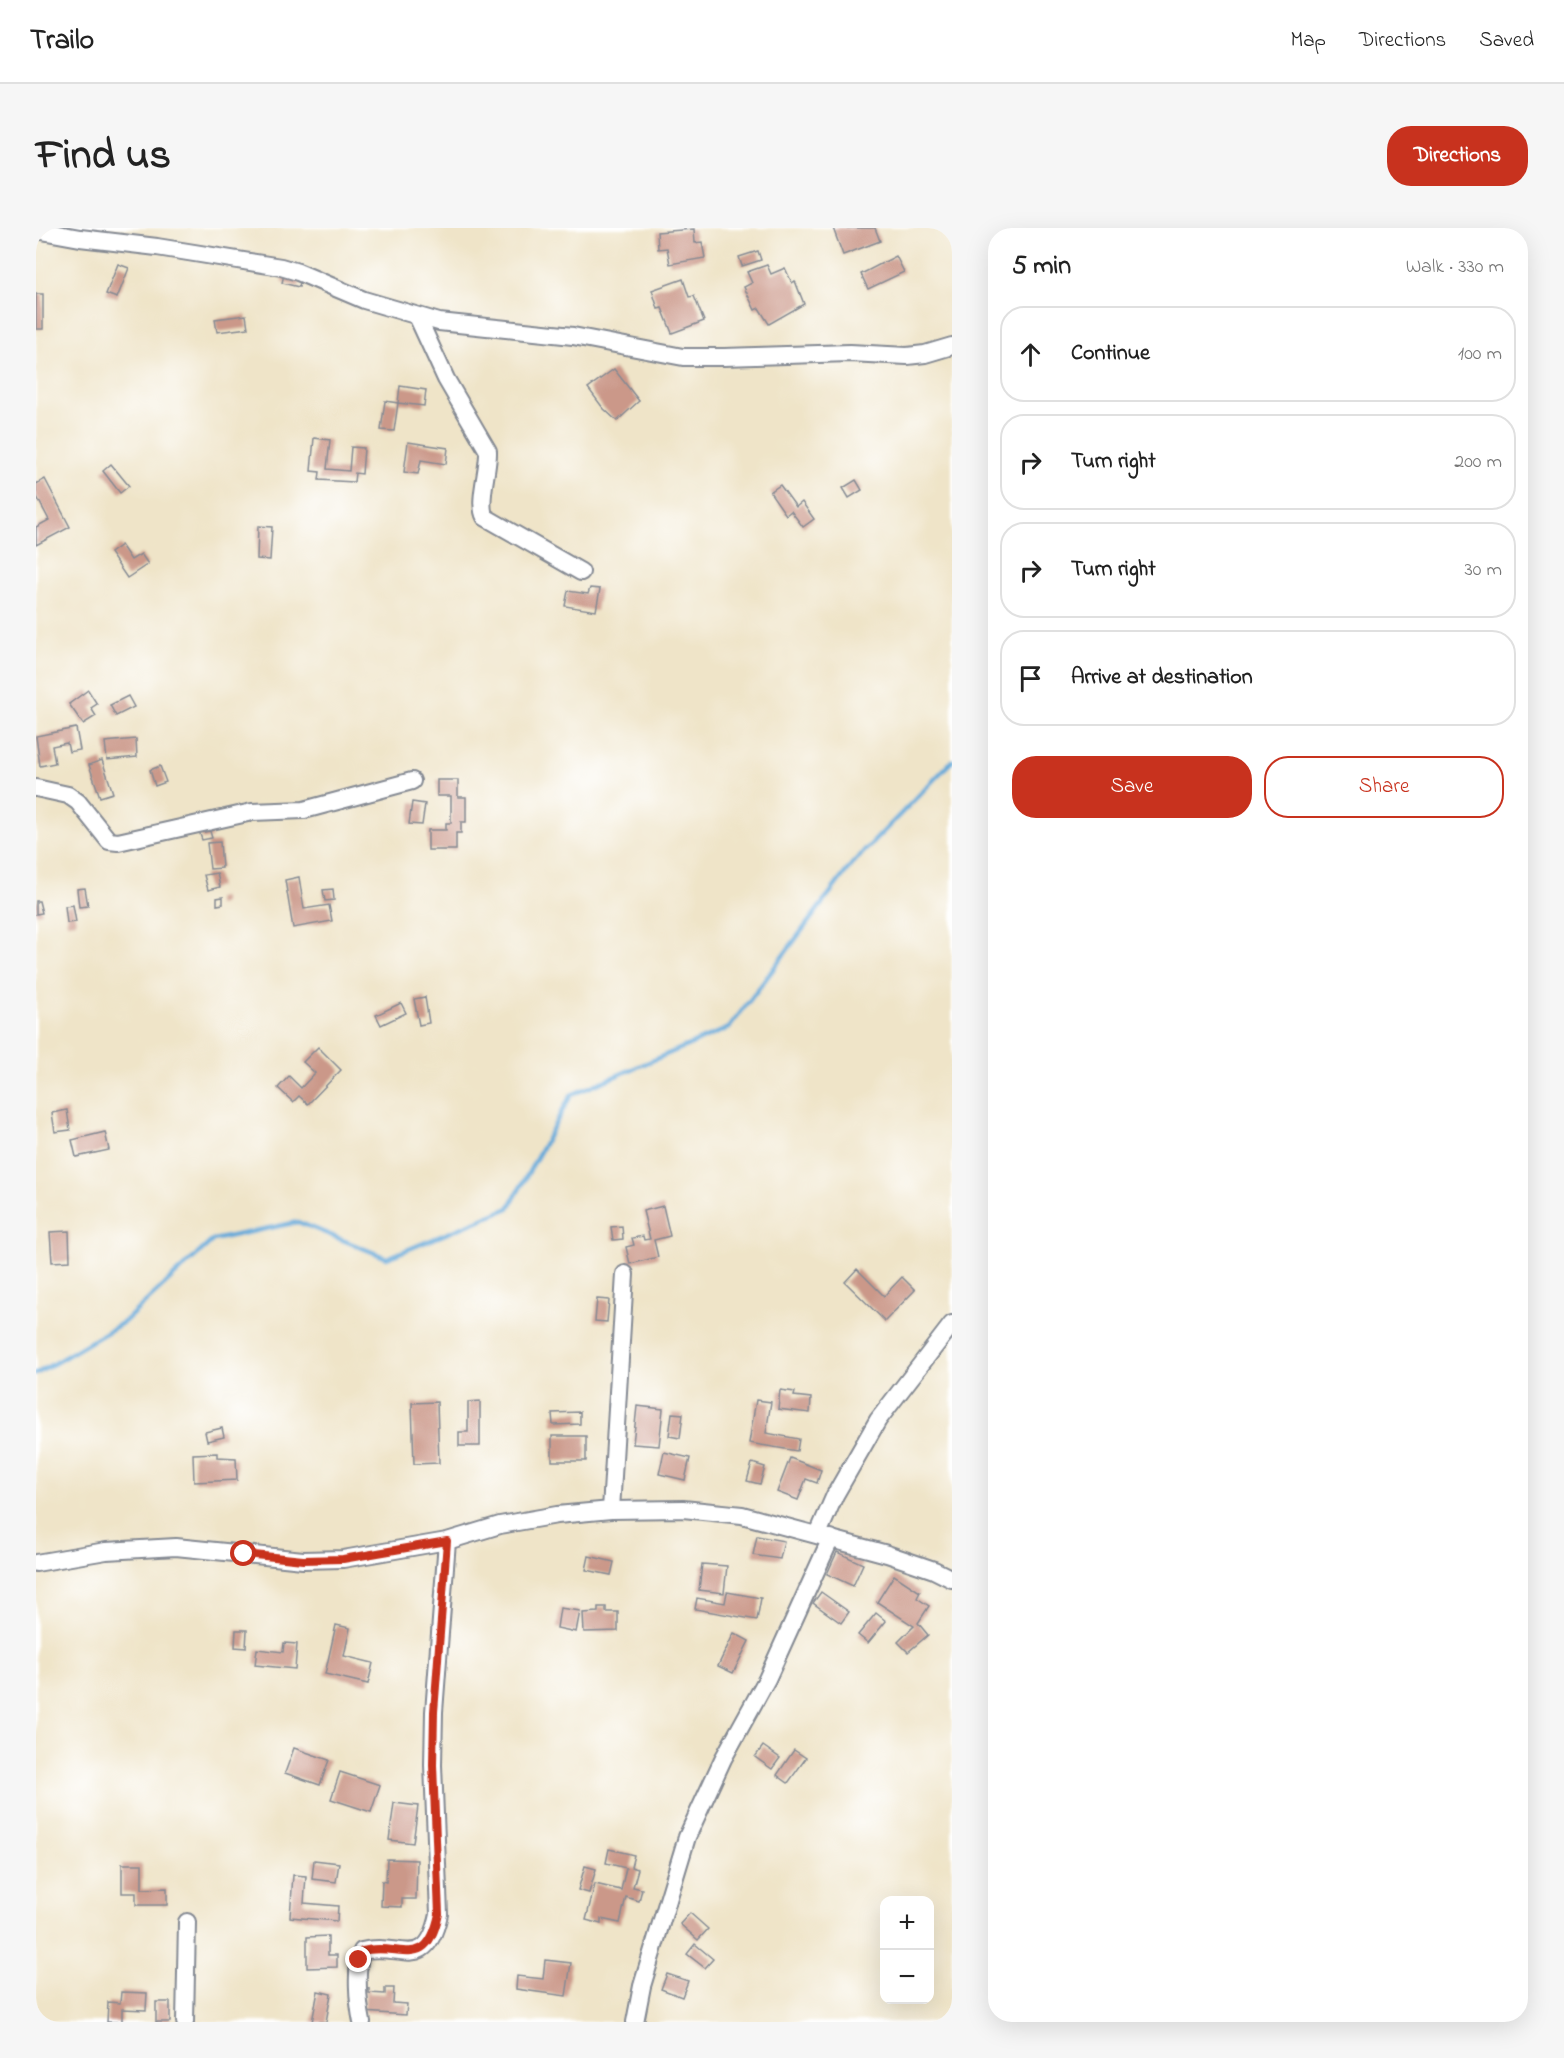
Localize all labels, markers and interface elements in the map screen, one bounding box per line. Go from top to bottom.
text: Trailo [30,21,94,62]
text: Map [1290,26,1326,56]
text: Directions [1359,26,1446,56]
text: Saved [1479,26,1534,56]
text: Find us [36,126,171,187]
button: Directions [1387,126,1528,186]
text: 5 min [1012,248,1071,286]
text: Walk · 330 m [1406,253,1504,282]
icon: ahead [1014,338,1047,371]
text: Continue [1071,338,1150,370]
text: 100 m [1458,340,1502,369]
icon: right [1014,446,1047,479]
text: Turn right [1071,446,1156,478]
text: 200 m [1454,448,1502,477]
icon: right [1014,554,1047,587]
text: Turn right [1071,554,1156,586]
text: 30 m [1465,556,1502,585]
icon: arrive [1014,662,1047,695]
text: Arrive at destination [1071,662,1253,694]
button: Save [1012,756,1252,818]
button: Share [1264,756,1504,818]
route start [230,1540,256,1566]
map controls [880,1896,934,2004]
button: + [880,1896,934,1950]
route end [345,1946,371,1972]
button: − [880,1950,934,2004]

